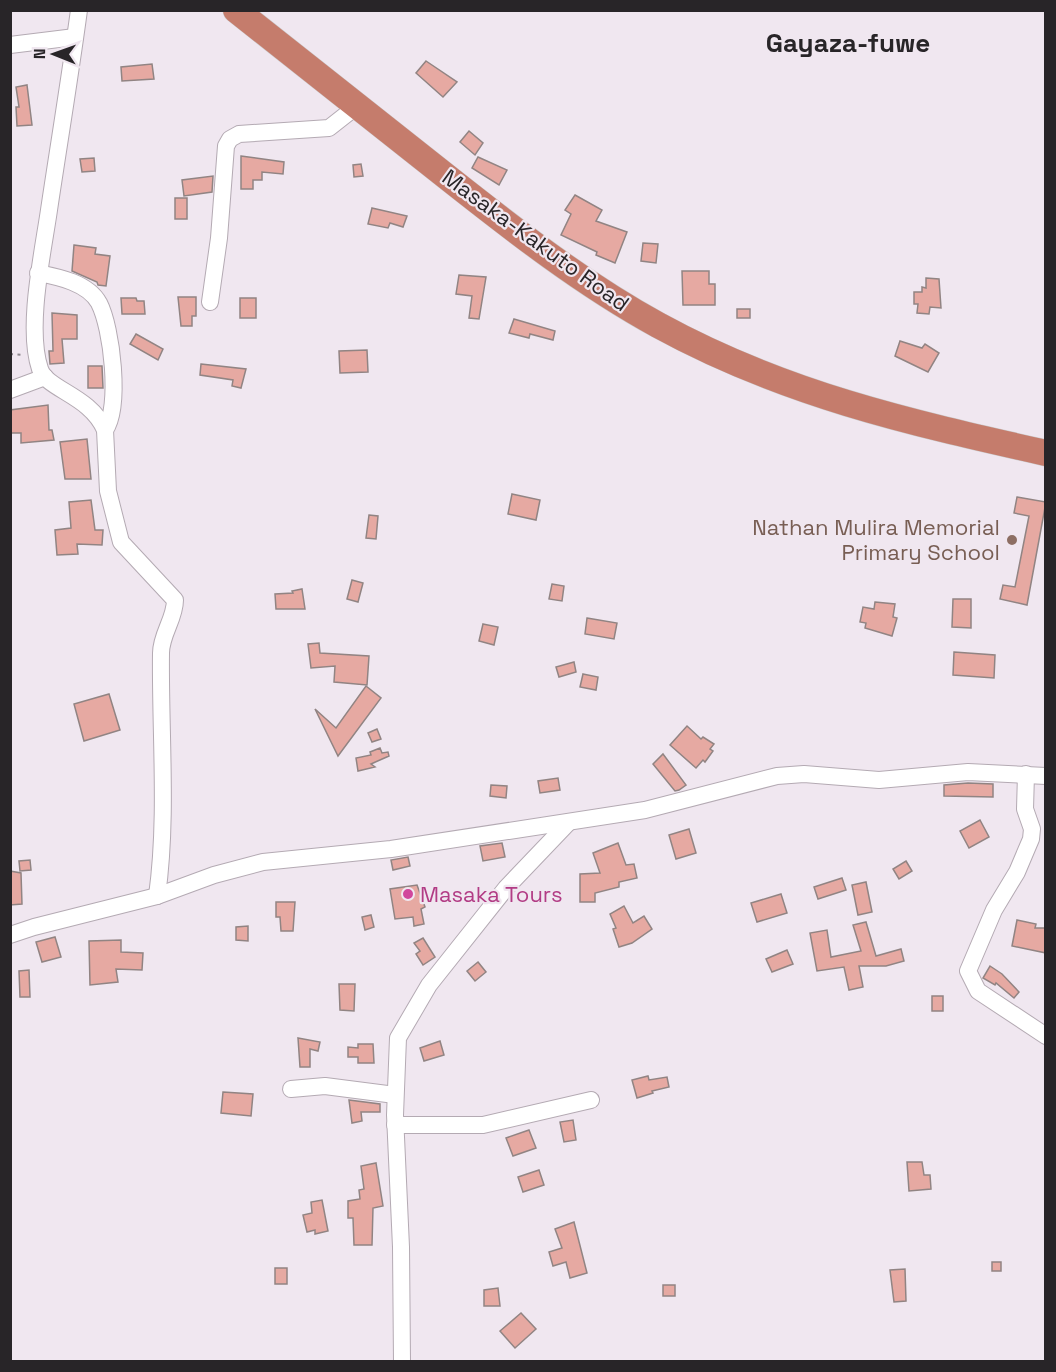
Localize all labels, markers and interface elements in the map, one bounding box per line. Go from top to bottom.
north arrow [24,24,84,84]
district label: Gayaza-fuwe [766,26,930,60]
text: N [29,48,50,59]
street label: Masaka-Kakuto Road [437,163,635,317]
place label: Nathan Mulira Memorial Primary School [752,513,1000,566]
marker: Nathan Mulira Memorial Primary School [1005,533,1019,547]
place label: Masaka Tours [420,880,563,908]
marker: Masaka Tours [401,887,415,901]

